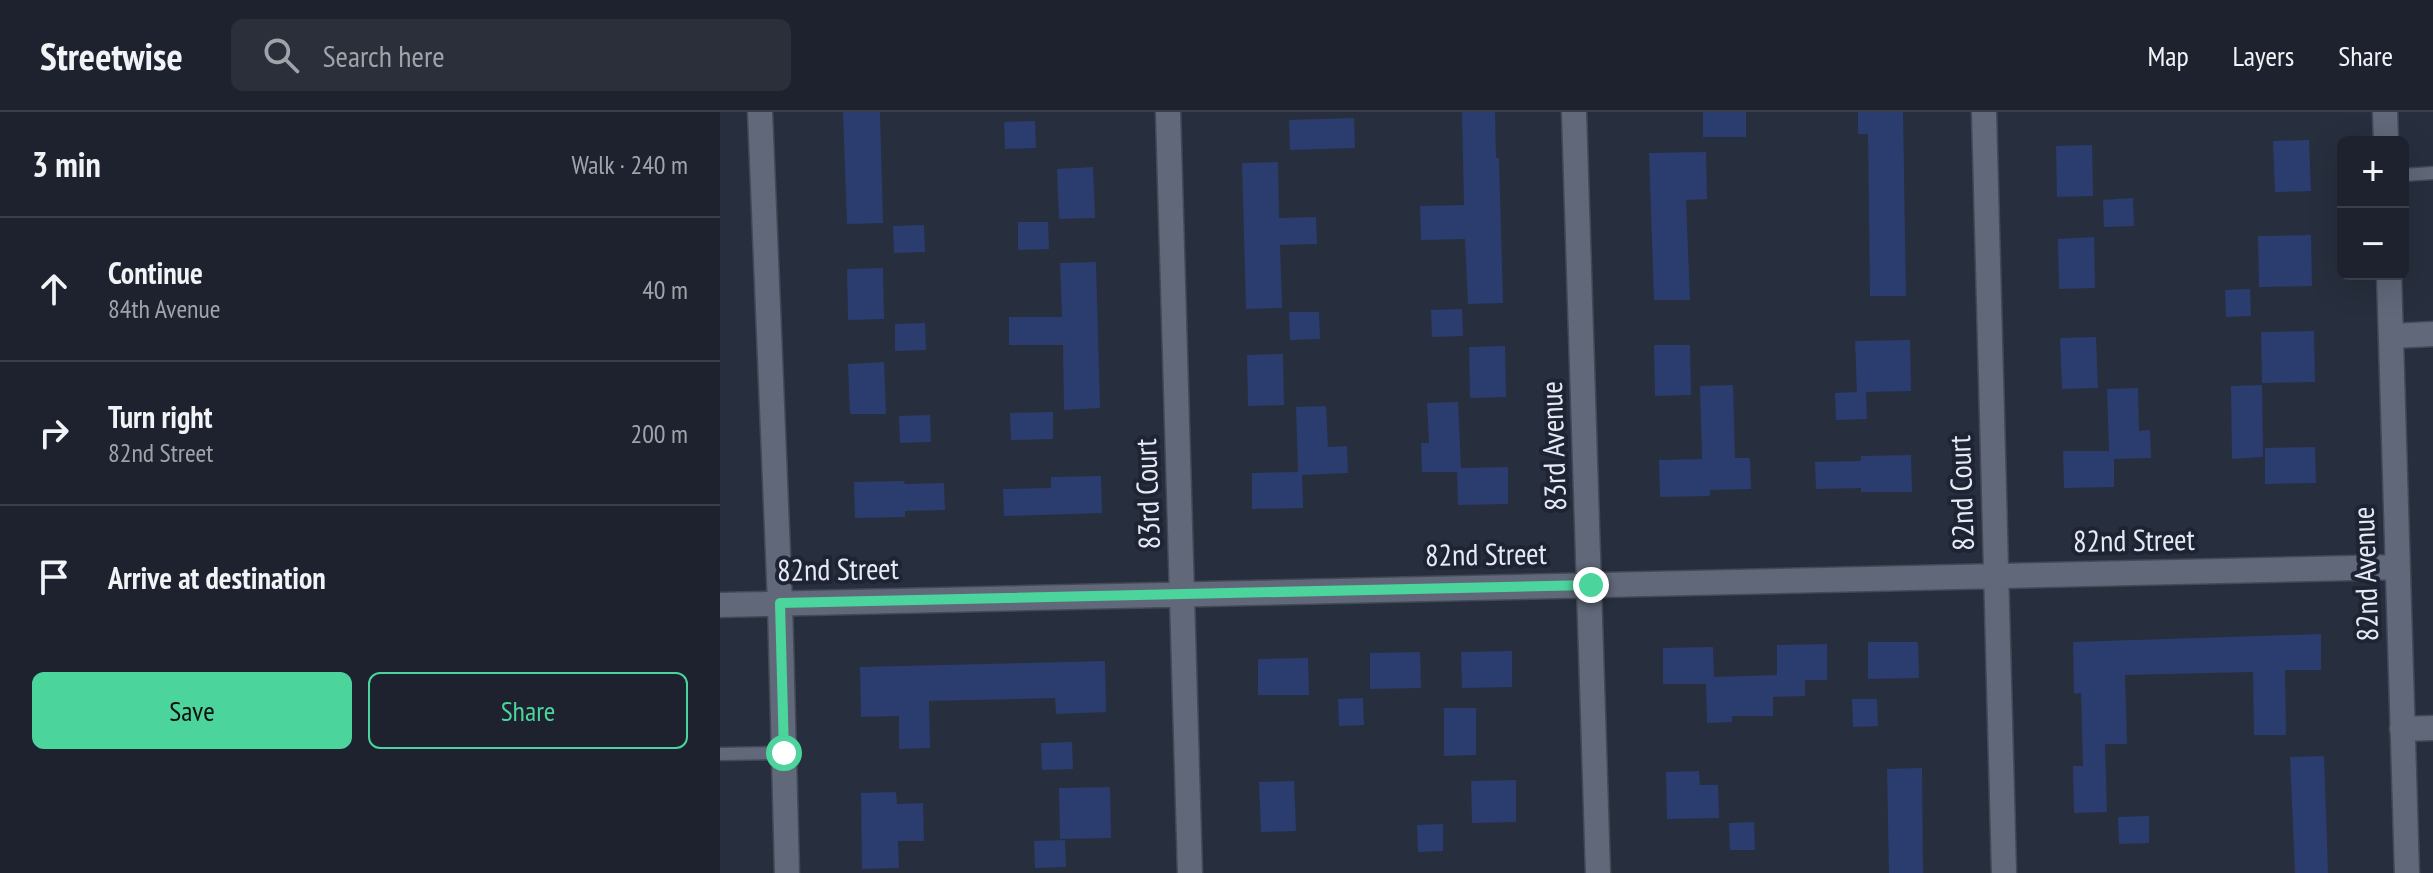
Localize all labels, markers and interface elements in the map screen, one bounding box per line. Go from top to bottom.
search box [231,19,791,91]
text: Streetwise [40,31,183,80]
icon: search [259,33,303,77]
text: Search here [323,36,445,75]
text: Map [2147,37,2189,74]
text: Layers [2233,37,2294,74]
text: Share [2338,37,2393,74]
map controls [2337,136,2409,280]
button: + [2337,136,2409,208]
text: 3 min [32,142,101,186]
text: Walk · 240 m [571,148,688,181]
button: − [2337,208,2409,280]
text: Continue [108,253,203,292]
icon: ahead [32,267,76,311]
text: 40 m [642,273,688,306]
text: 84th Avenue [108,292,221,325]
street label: 83rd Avenue [1531,381,1574,512]
text: Turn right [108,397,212,436]
icon: right [32,411,76,455]
text: 200 m [630,417,688,450]
street label: 82nd Court [1939,434,1982,551]
text: 82nd Street [108,436,213,469]
street label: 83rd Court [1125,437,1168,550]
street label: 82nd Avenue [2343,506,2386,642]
street label: 82nd Street [2073,519,2196,560]
street label: 82nd Street [1425,533,1548,574]
street label: 82nd Street [777,548,900,589]
icon: arrive [32,555,76,599]
text: Arrive at destination [108,558,326,597]
route end [1573,567,1609,603]
button: Save [32,672,352,749]
button: Share [368,672,688,749]
route start [766,735,802,771]

